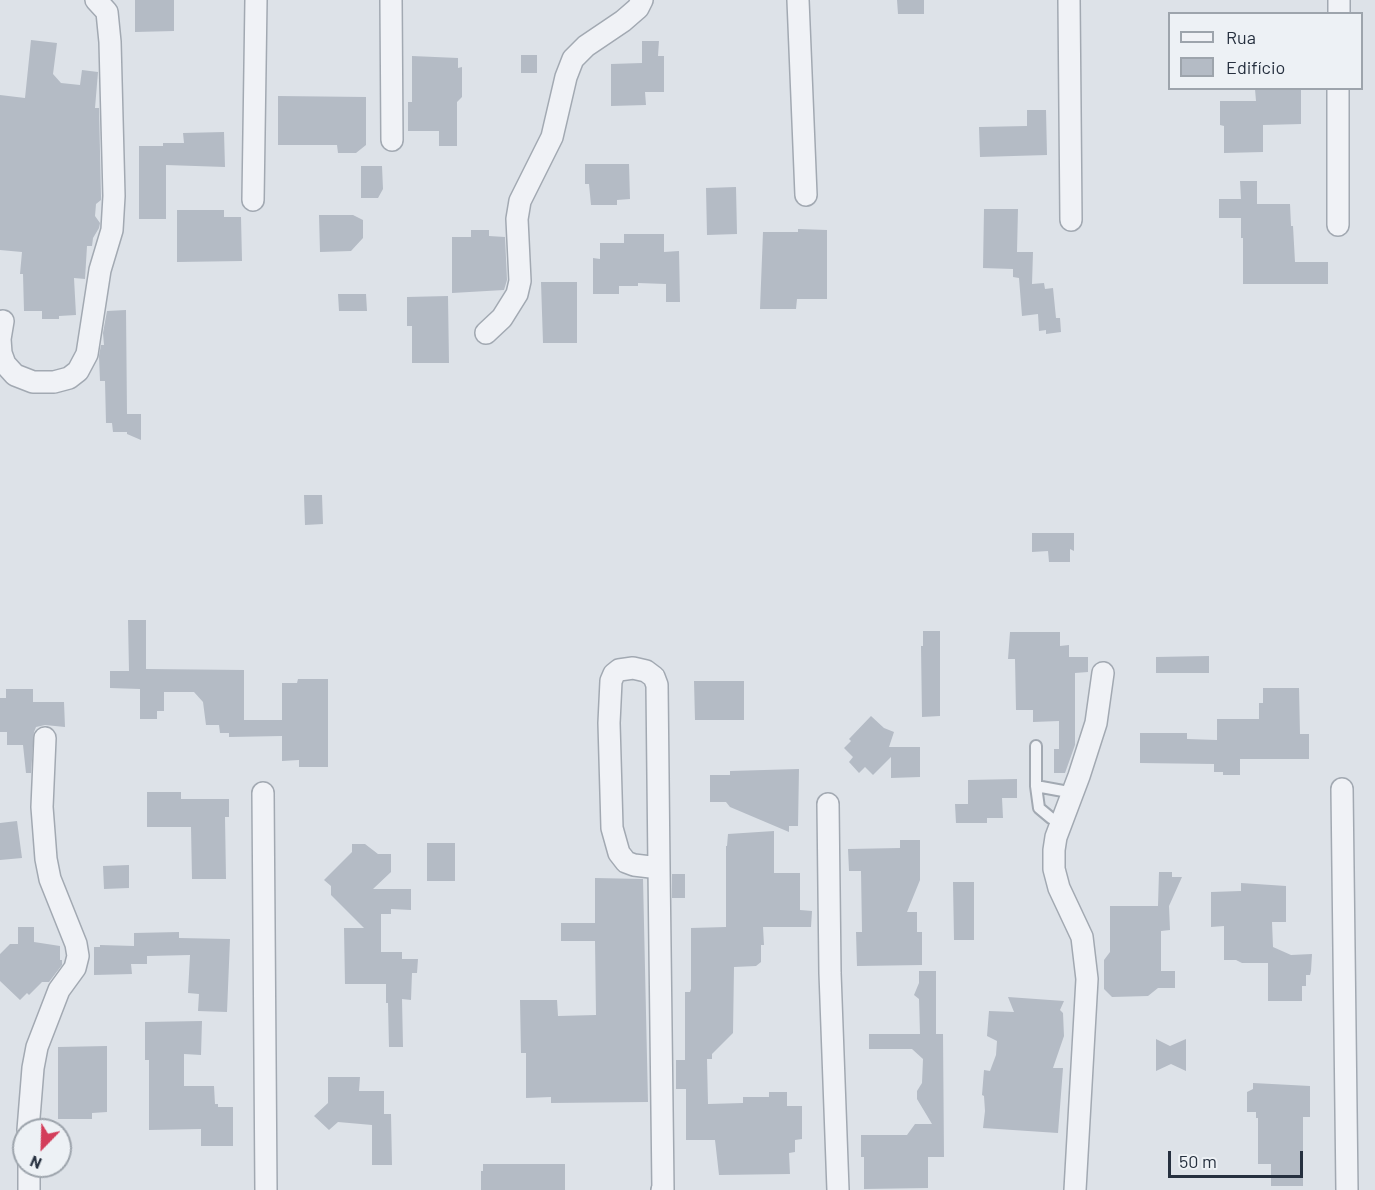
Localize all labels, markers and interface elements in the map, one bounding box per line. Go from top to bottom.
legend [1168,12,1363,90]
text: Rua [1226,26,1256,48]
text: Edifício [1226,56,1285,78]
north arrow [12,1118,72,1178]
scale bar [1171,1139,1306,1177]
text: 50 m [1179,1150,1217,1172]
text: N [27,1152,44,1174]

